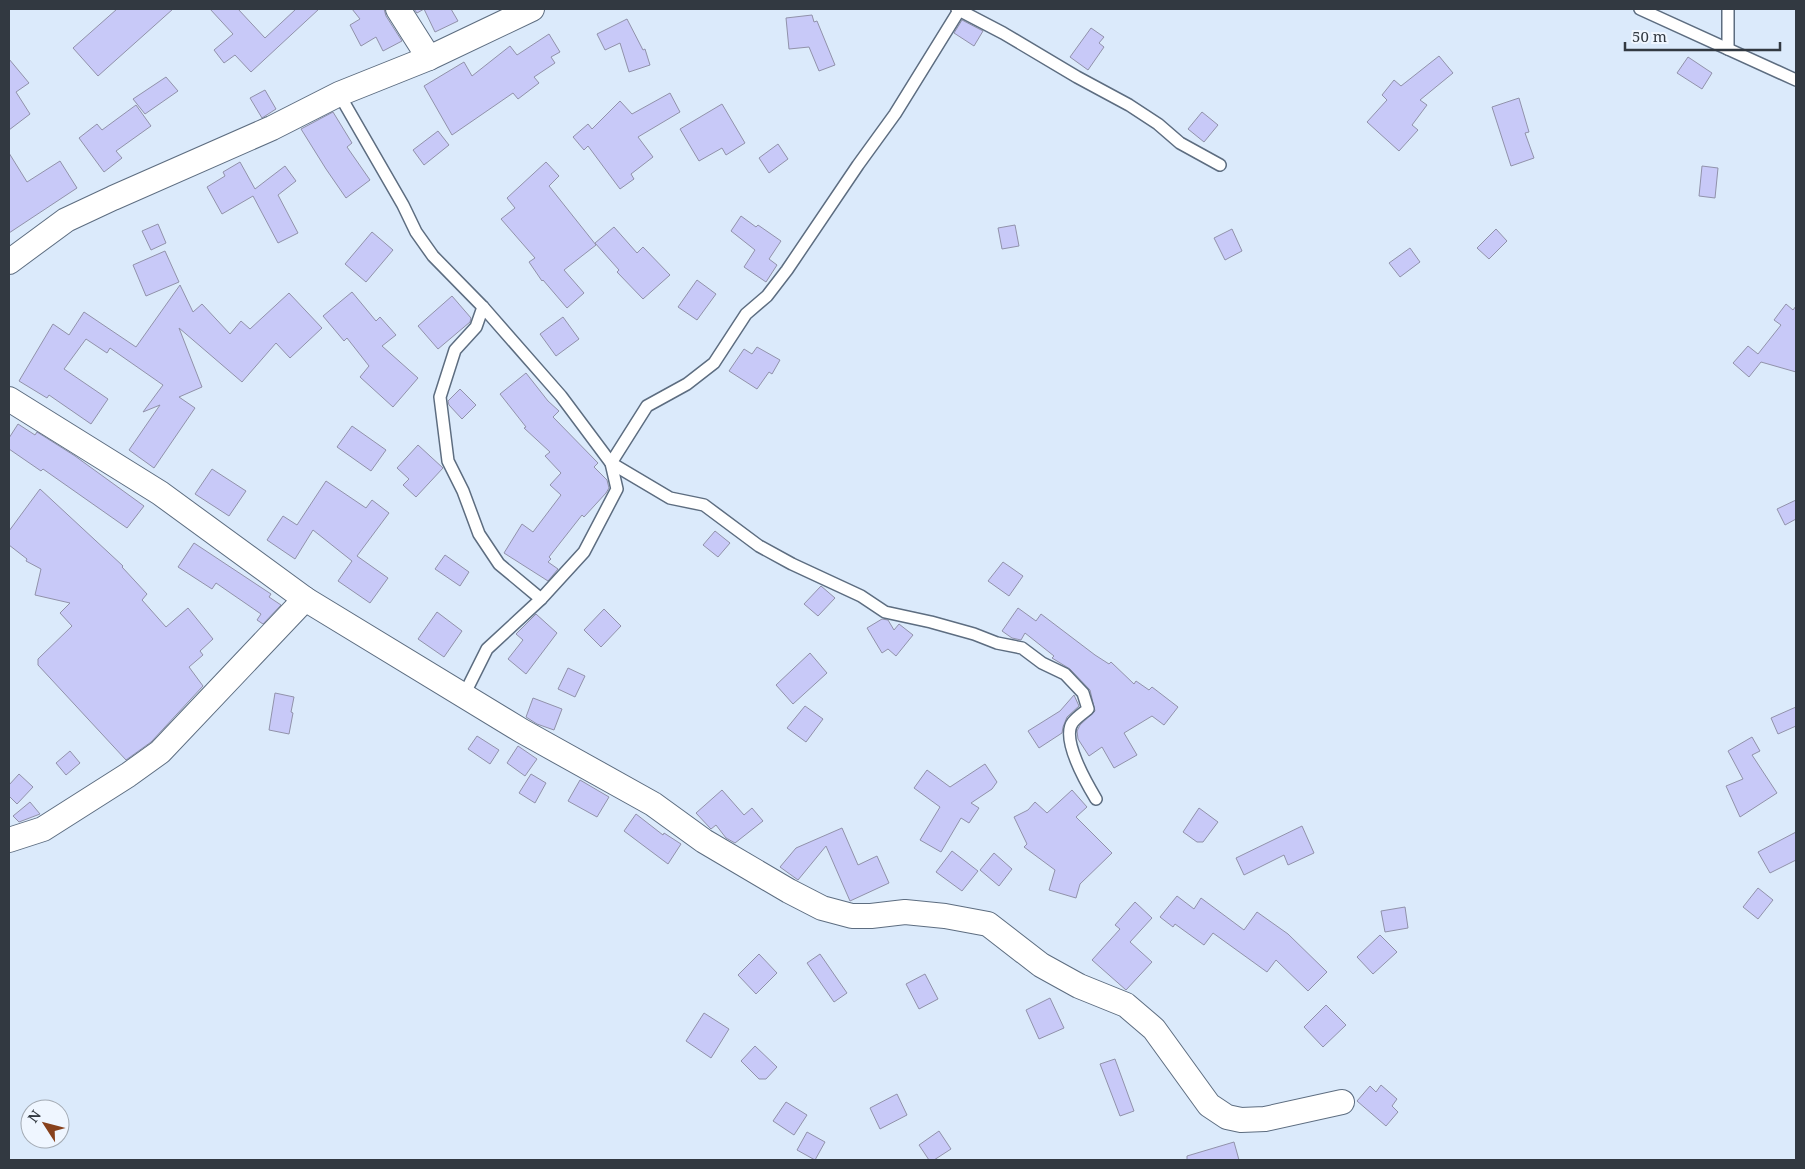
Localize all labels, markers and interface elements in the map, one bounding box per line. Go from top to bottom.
scale bar [1625,20,1780,52]
text: 50 m [1632,26,1667,46]
north arrow [20,1099,70,1149]
text: N [23,1106,45,1126]

